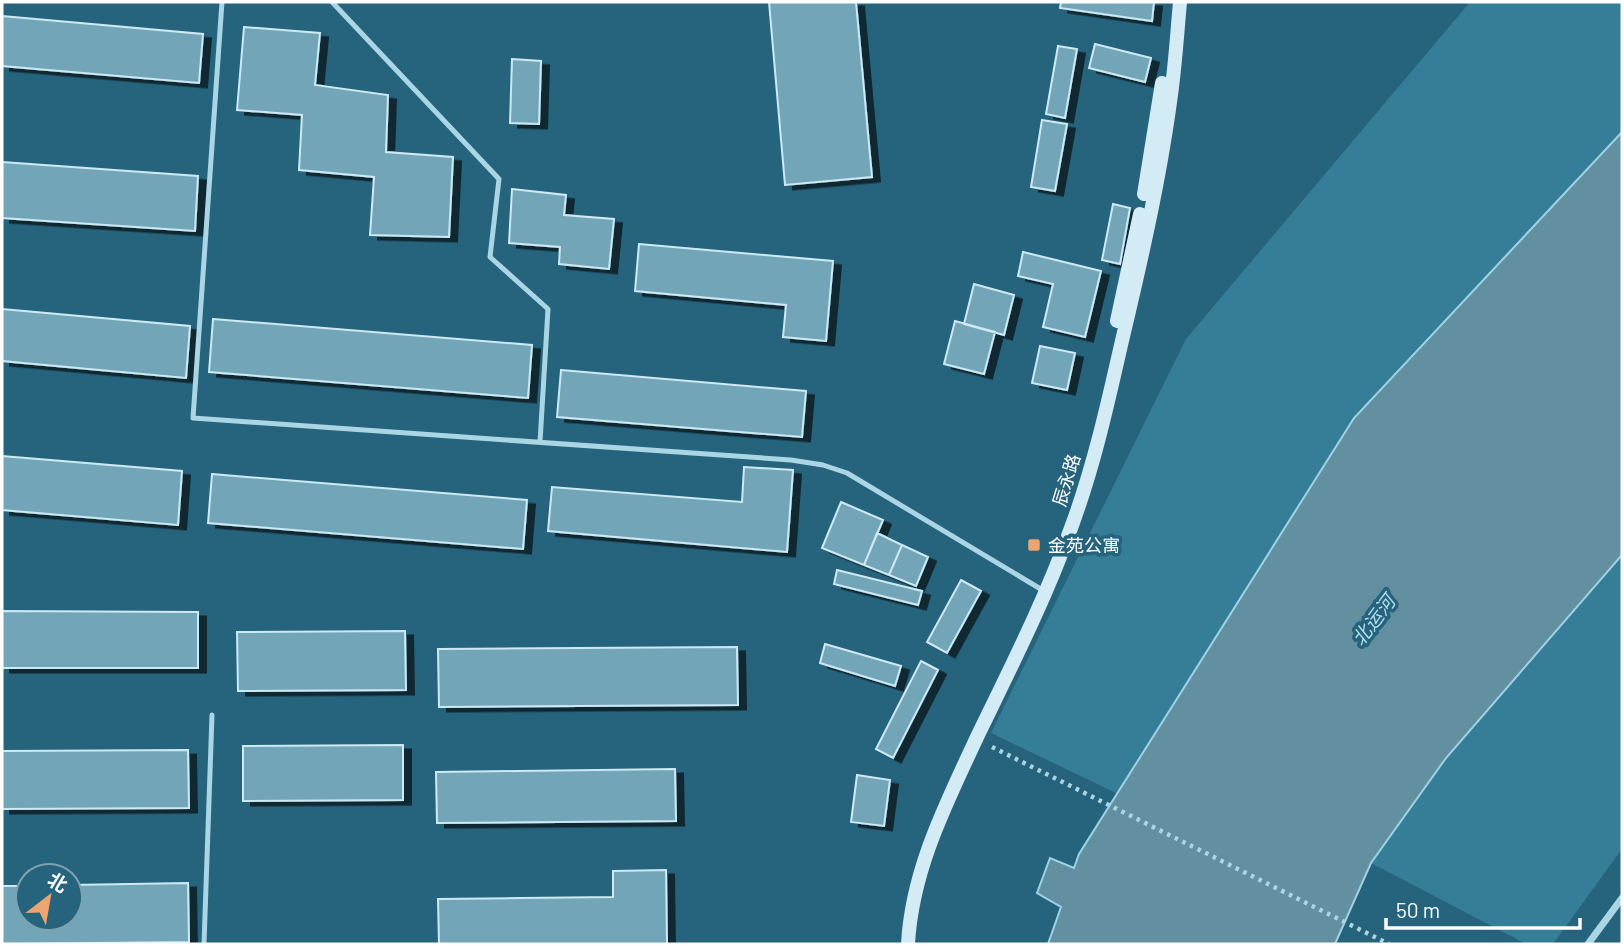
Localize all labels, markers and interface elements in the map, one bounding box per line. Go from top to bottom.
street label: 辰永路 [1048,451,1084,509]
place label: 金苑公寓 [1048,534,1120,556]
marker: 金苑公寓 [1026,537,1042,553]
water label: 北运河 [1347,587,1402,650]
north arrow [14,862,84,932]
text: 北 [44,867,72,897]
scale bar [1386,886,1580,930]
text: 50 m [1396,897,1440,922]

